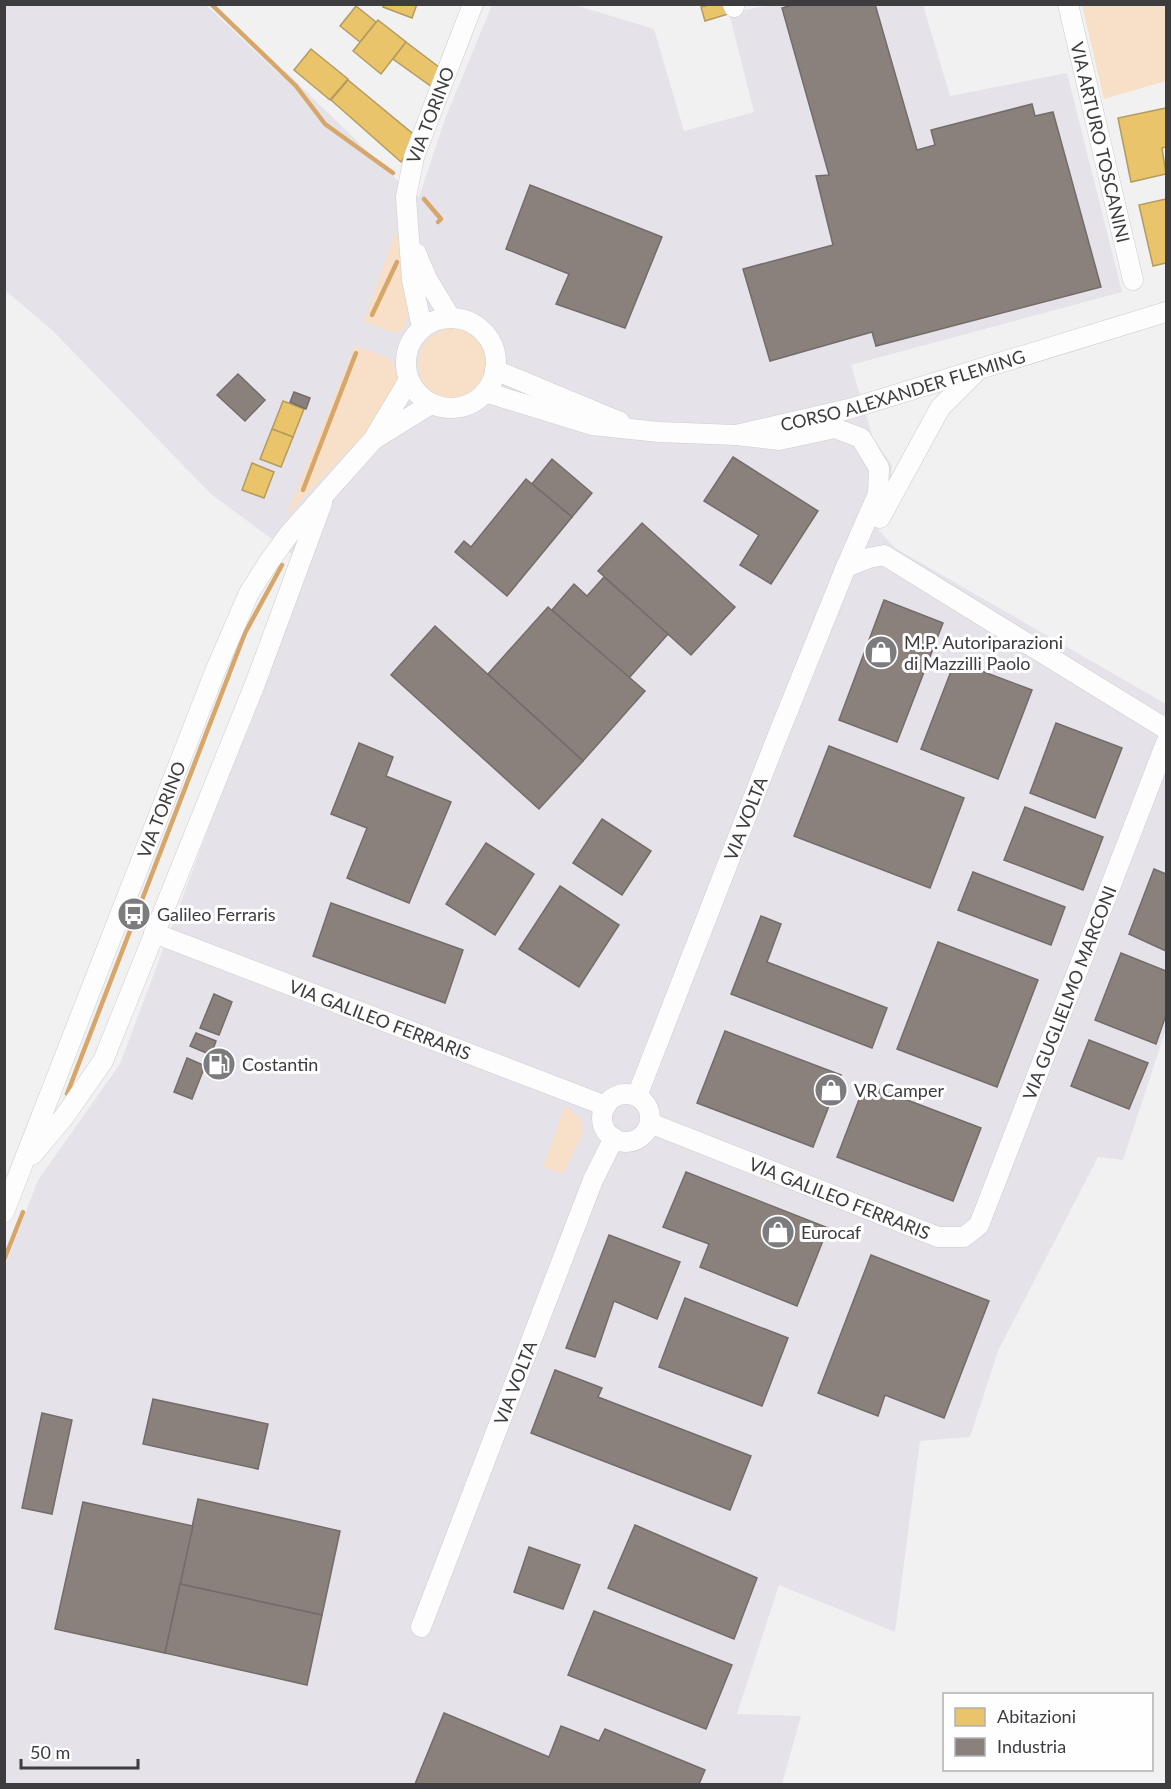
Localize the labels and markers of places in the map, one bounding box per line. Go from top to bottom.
place label: M.P. Autoriparazioni di Mazzilli Paolo [904,631,1063,674]
shop icon: M.P. Autoriparazioni di Mazzilli Paolo [863,634,899,670]
bus stop icon: Galileo Ferraris [116,896,152,932]
place label: Galileo Ferraris [157,903,276,925]
fuel station icon: Costantin [201,1046,237,1082]
place label: Costantin [242,1053,318,1075]
shop icon: VR Camper [813,1072,849,1108]
place label: VR Camper [854,1079,944,1101]
shop icon: Eurocaf [760,1214,796,1250]
place label: Eurocaf [801,1221,862,1243]

